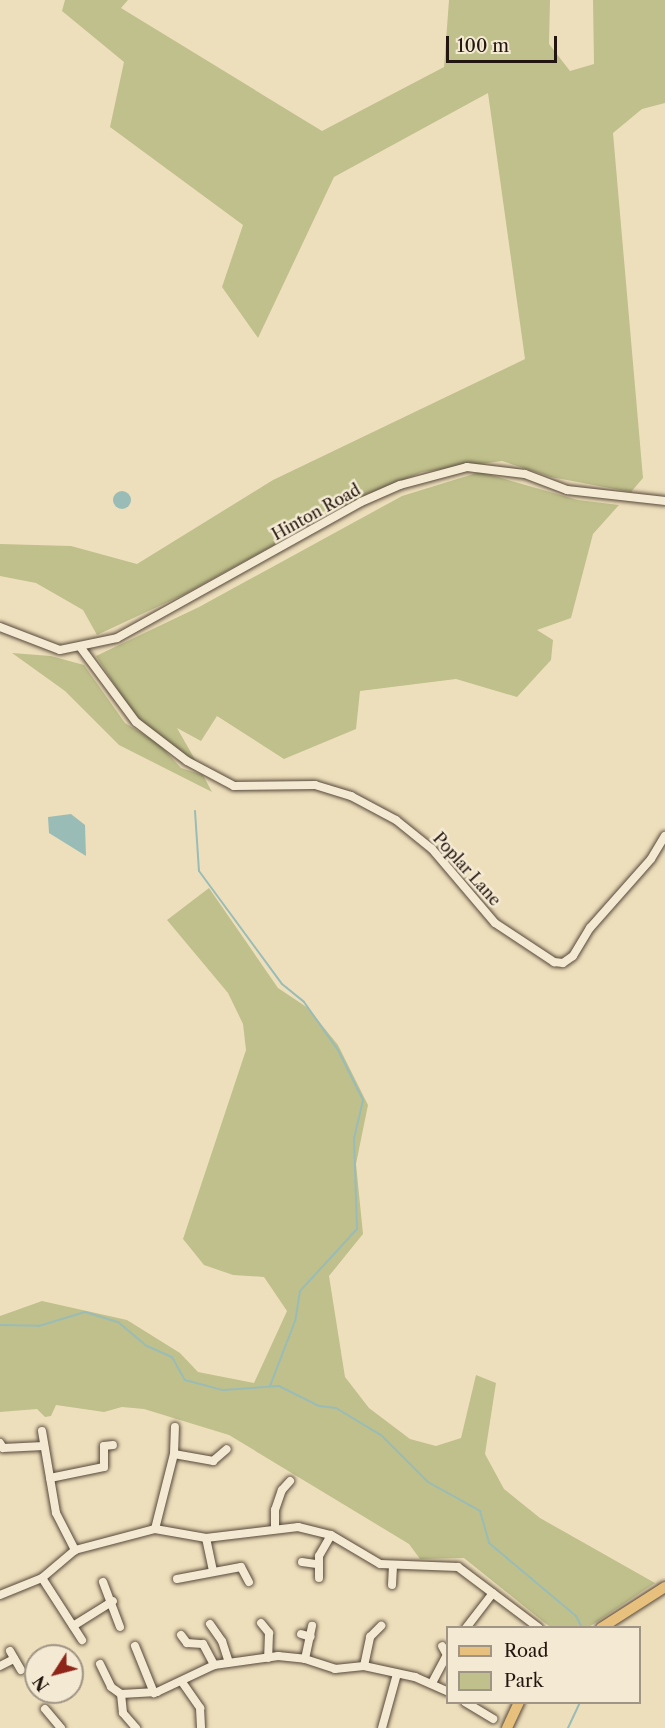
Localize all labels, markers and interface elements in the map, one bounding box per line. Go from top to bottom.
scale bar [449,24,560,62]
text: 100 m [457,35,509,57]
street label: Hinton Road [269,480,363,544]
street label: Poplar Lane [429,828,505,910]
legend [446,1626,641,1704]
text: Road [504,1640,549,1662]
north arrow [24,1644,84,1704]
text: Park [504,1670,543,1692]
text: N [29,1672,53,1695]

